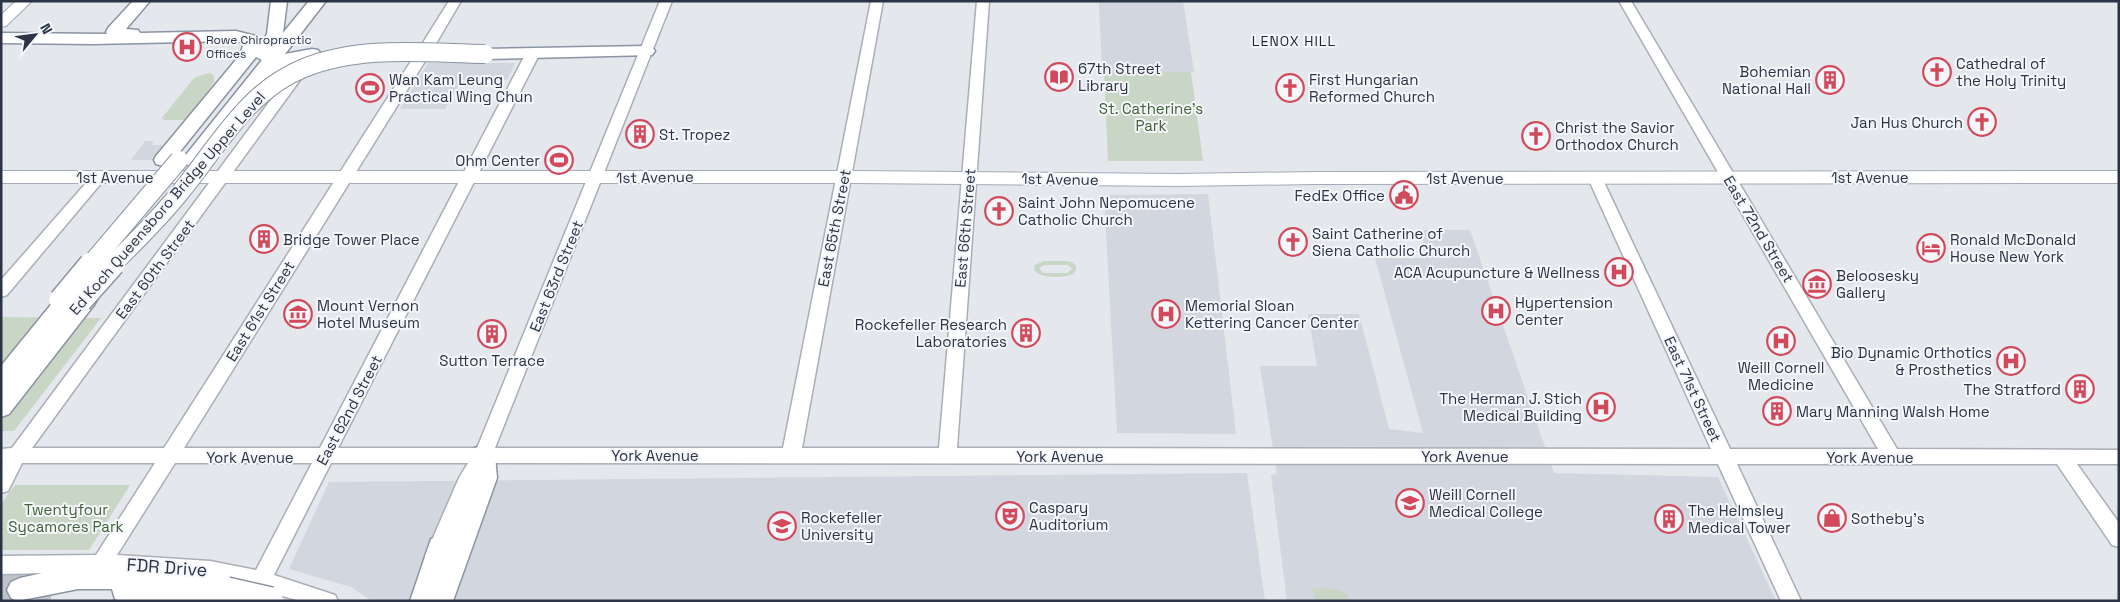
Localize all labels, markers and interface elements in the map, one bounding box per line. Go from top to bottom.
north arrow [10,10,60,60]
text: N [36,20,57,37]
hospital icon: Rowe Chiropractic Offices [172,32,202,62]
place label: Rowe Chiropractic Offices [206,32,312,62]
district label: LENOX HILL [1252,32,1336,50]
place label: Cathedral of the Holy Trinity [1956,54,2066,90]
church icon: Cathedral of the Holy Trinity [1922,57,1952,87]
place label: 67th Street Library [1078,59,1161,95]
library icon: 67th Street Library [1044,62,1074,92]
place label: Bohemian National Hall [1722,62,1811,98]
building icon: Bohemian National Hall [1815,65,1845,95]
place label: Wan Kam Leung Practical Wing Chun [389,70,533,106]
place label: First Hungarian Reformed Church [1309,70,1435,106]
sports icon: Wan Kam Leung Practical Wing Chun [355,73,385,103]
church icon: First Hungarian Reformed Church [1275,73,1305,103]
street label: Ed Koch Queensboro Bridge Upper Level [65,87,269,319]
park label: St. Catherine's Park [1099,99,1203,135]
church icon: Jan Hus Church [1967,107,1997,137]
place label: Jan Hus Church [1851,113,1963,132]
place label: Christ the Savior Orthodox Church [1555,118,1679,154]
building icon: St. Tropez [625,119,655,149]
church icon: Christ the Savior Orthodox Church [1521,121,1551,151]
place label: St. Tropez [659,125,730,144]
sports icon: Ohm Center [544,145,574,175]
place label: Ohm Center [455,151,540,170]
street label: 1st Avenue [616,167,694,187]
street label: East 65th Street [813,167,855,288]
street label: East 66th Street [950,167,980,288]
street label: 1st Avenue [76,168,154,187]
street label: 1st Avenue [1831,168,1909,187]
street label: 1st Avenue [1021,169,1099,189]
street label: 1st Avenue [1426,169,1504,188]
street label: East 72nd Street [1720,172,1798,286]
public building icon: FedEx Office [1389,180,1419,210]
place label: FedEx Office [1295,186,1385,205]
place label: Saint John Nepomucene Catholic Church [1018,193,1195,229]
church icon: Saint John Nepomucene Catholic Church [984,196,1014,226]
street label: East 60th Street [111,215,199,323]
street label: East 63rd Street [525,217,587,334]
building icon: Bridge Tower Place [249,224,279,254]
place label: Saint Catherine of Siena Catholic Church [1312,224,1470,260]
church icon: Saint Catherine of Siena Catholic Church [1278,227,1308,257]
place label: Bridge Tower Place [283,230,420,249]
place label: Ronald McDonald House New York [1950,230,2076,266]
hotel icon: Ronald McDonald House New York [1916,233,1946,263]
street label: East 61st Street [221,257,299,365]
hospital icon: ACA Acupuncture & Wellness [1604,257,1634,287]
place label: ACA Acupuncture & Wellness [1394,263,1600,282]
place label: Beloosesky Gallery [1836,266,1919,302]
museum icon: Beloosesky Gallery [1802,269,1832,299]
place label: Hypertension Center [1515,293,1613,329]
place label: Mount Vernon Hotel Museum [317,296,420,332]
place label: Memorial Sloan Kettering Cancer Center [1185,296,1359,332]
hospital icon: Hypertension Center [1481,296,1511,326]
museum icon: Mount Vernon Hotel Museum [283,299,313,329]
hospital icon: Memorial Sloan Kettering Cancer Center [1151,299,1181,329]
place label: Rockefeller Research Laboratories [855,315,1007,351]
building icon: Rockefeller Research Laboratories [1011,318,1041,348]
building icon: Sutton Terrace [477,319,507,349]
hospital icon: Weill Cornell Medicine [1766,326,1796,356]
street label: East 71st Street [1660,333,1726,445]
place label: Bio Dynamic Orthotics & Prosthetics [1831,343,1992,379]
hospital icon: Bio Dynamic Orthotics & Prosthetics [1996,346,2026,376]
place label: Sutton Terrace [439,351,545,370]
street label: East 62nd Street [312,352,386,468]
place label: Weill Cornell Medicine [1738,358,1824,394]
building icon: The Stratford [2065,374,2095,404]
place label: The Stratford [1964,380,2061,399]
place label: The Herman J. Stich Medical Building [1439,389,1582,425]
hospital icon: The Herman J. Stich Medical Building [1586,392,1616,422]
building icon: Mary Manning Walsh Home [1762,396,1792,426]
place label: Mary Manning Walsh Home [1796,402,1990,421]
street label: York Avenue [611,446,699,465]
street label: York Avenue [1016,447,1104,466]
street label: York Avenue [1421,447,1509,466]
street label: York Avenue [206,448,294,467]
street label: York Avenue [1826,448,1914,467]
place label: Weill Cornell Medical College [1429,485,1543,521]
school or university icon: Weill Cornell Medical College [1395,488,1425,518]
place label: Caspary Auditorium [1029,498,1108,534]
park label: Twentyfour Sycamores Park [8,500,124,536]
theatre icon: Caspary Auditorium [995,501,1025,531]
place label: The Helmsley Medical Tower [1688,501,1791,537]
shop icon: Sotheby's [1817,503,1847,533]
building icon: The Helmsley Medical Tower [1654,504,1684,534]
place label: Rockefeller University [801,508,882,544]
place label: Sotheby's [1851,509,1925,528]
school or university icon: Rockefeller University [767,511,797,541]
street label: FDR Drive [126,553,208,581]

